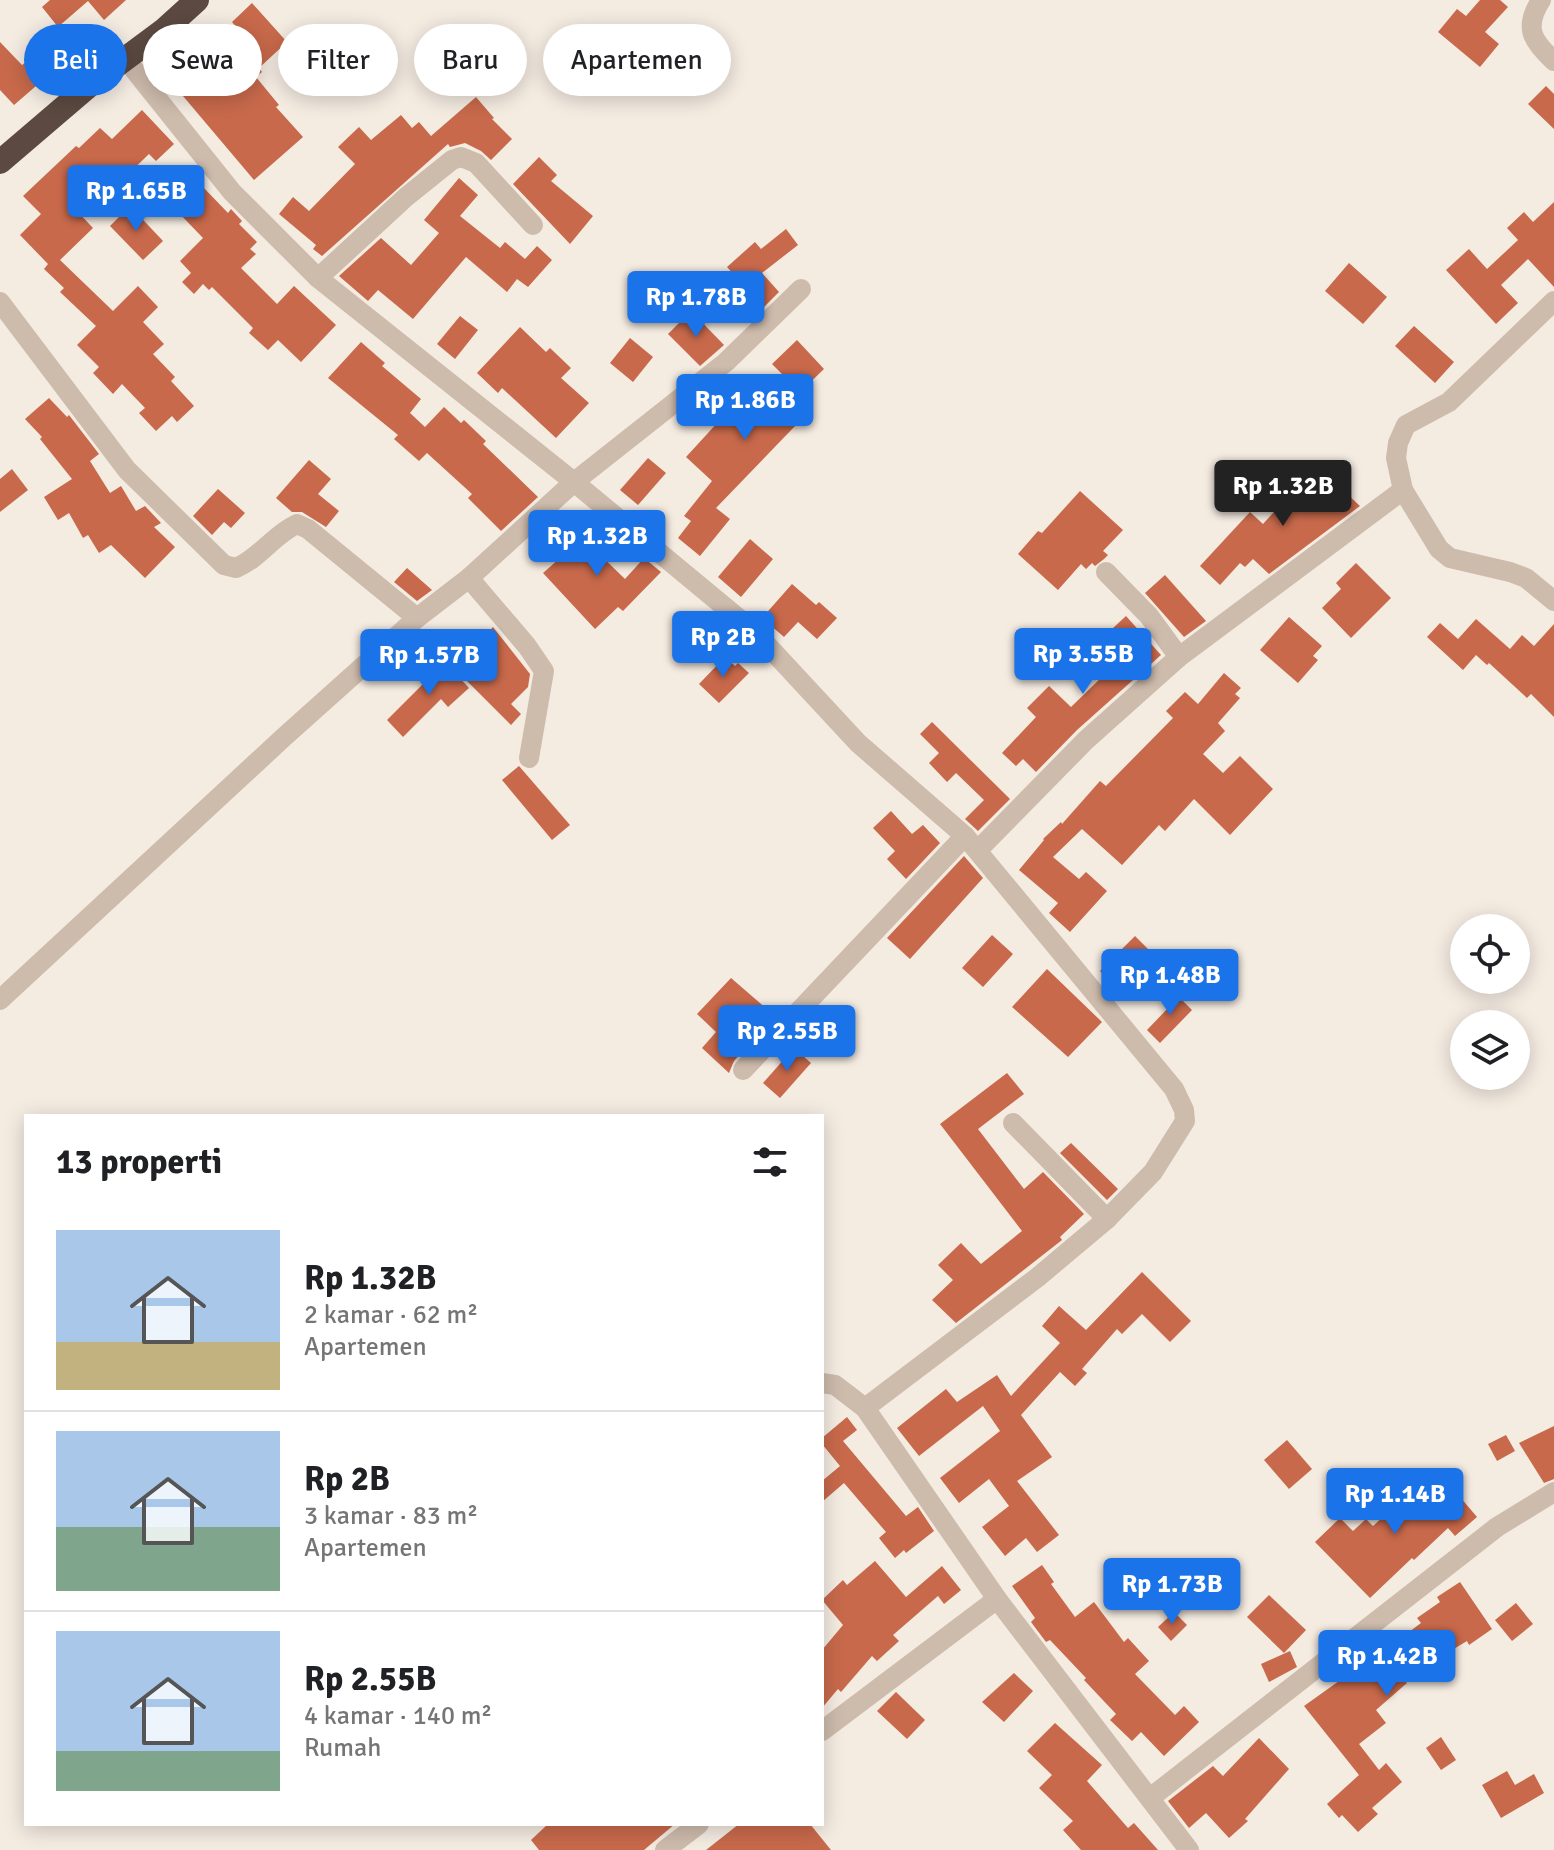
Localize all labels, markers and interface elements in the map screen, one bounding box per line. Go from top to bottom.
chip: Beli [24,24,127,96]
chip: Sewa [143,24,262,96]
chip: Filter [278,24,398,96]
chip: Baru [414,24,527,96]
chip: Apartemen [543,24,731,96]
pin: Rp 1.65B [53,165,219,233]
text: Rp 1.65B [85,175,187,207]
pin: Rp 1.78B [613,271,779,339]
text: Rp 1.78B [645,281,747,313]
pin: Rp 1.86B [662,374,828,442]
text: Rp 1.86B [694,384,796,416]
pin: Rp 1.32B [1200,460,1366,528]
text: Rp 1.32B [1232,470,1334,502]
pin: Rp 1.32B [514,510,680,578]
text: Rp 1.32B [546,520,648,552]
pin: Rp 2B [667,611,779,679]
text: Rp 2B [690,621,756,653]
pin: Rp 3.55B [1000,628,1166,696]
pin: Rp 1.57B [346,629,512,697]
text: Rp 3.55B [1032,638,1134,670]
text: Rp 1.57B [378,639,480,671]
map controls [1450,914,1530,1090]
button: locate [1450,914,1530,994]
pin: Rp 1.48B [1087,949,1253,1017]
text: Rp 1.48B [1119,959,1221,991]
pin: Rp 2.55B [704,1005,870,1073]
button: layers [1450,1010,1530,1090]
text: Rp 2.55B [736,1015,838,1047]
icon: filters [748,1140,792,1184]
text: 13 properti [56,1141,222,1183]
text: Rp 1.32B [304,1257,436,1299]
icon: home [120,1262,216,1358]
text: 2 kamar · 62 m² [304,1299,478,1331]
text: Apartemen [304,1331,427,1363]
text: Rp 2B [304,1458,390,1500]
icon: home [120,1463,216,1559]
pin: Rp 1.14B [1312,1468,1478,1536]
text: Rp 1.14B [1344,1478,1446,1510]
text: 3 kamar · 83 m² [304,1500,478,1532]
text: Apartemen [304,1532,427,1564]
pin: Rp 1.73B [1089,1558,1255,1626]
text: Rp 1.73B [1121,1568,1223,1600]
pin: Rp 1.42B [1304,1630,1470,1698]
text: Rp 1.42B [1336,1640,1438,1672]
text: Rp 2.55B [304,1658,436,1700]
icon: home [120,1663,216,1759]
text: 4 kamar · 140 m² [304,1700,492,1732]
text: Rumah [304,1732,381,1764]

